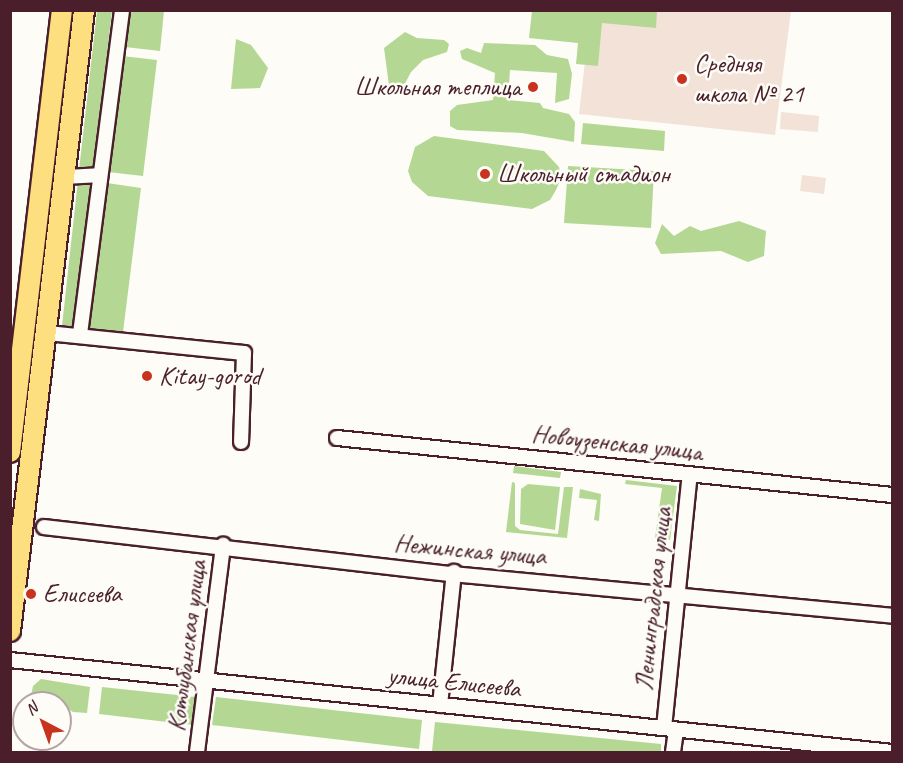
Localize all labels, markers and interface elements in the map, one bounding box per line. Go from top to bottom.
place label: Средняя школа № 21 [694,48,804,110]
place label: Школьная теплица [356,71,521,103]
marker: Средняя школа № 21 [675,72,689,86]
marker: Школьная теплица [526,80,540,94]
place label: Школьный стадион [497,158,670,190]
marker: Школьный стадион [478,167,492,181]
place label: Kitay-gorod [159,360,261,392]
marker: Kitay-gorod [140,369,154,383]
street label: Новоузенская улица [530,419,704,467]
street label: Ленинградская улица [628,504,678,694]
street label: Нежинская улица [392,528,548,572]
street label: Котлубанская улица [161,558,213,734]
place label: Елисеева [43,578,121,610]
marker: Елисеева [24,587,38,601]
street label: улица Елисеева [385,659,523,705]
north arrow [12,691,72,751]
text: N [21,698,42,720]

